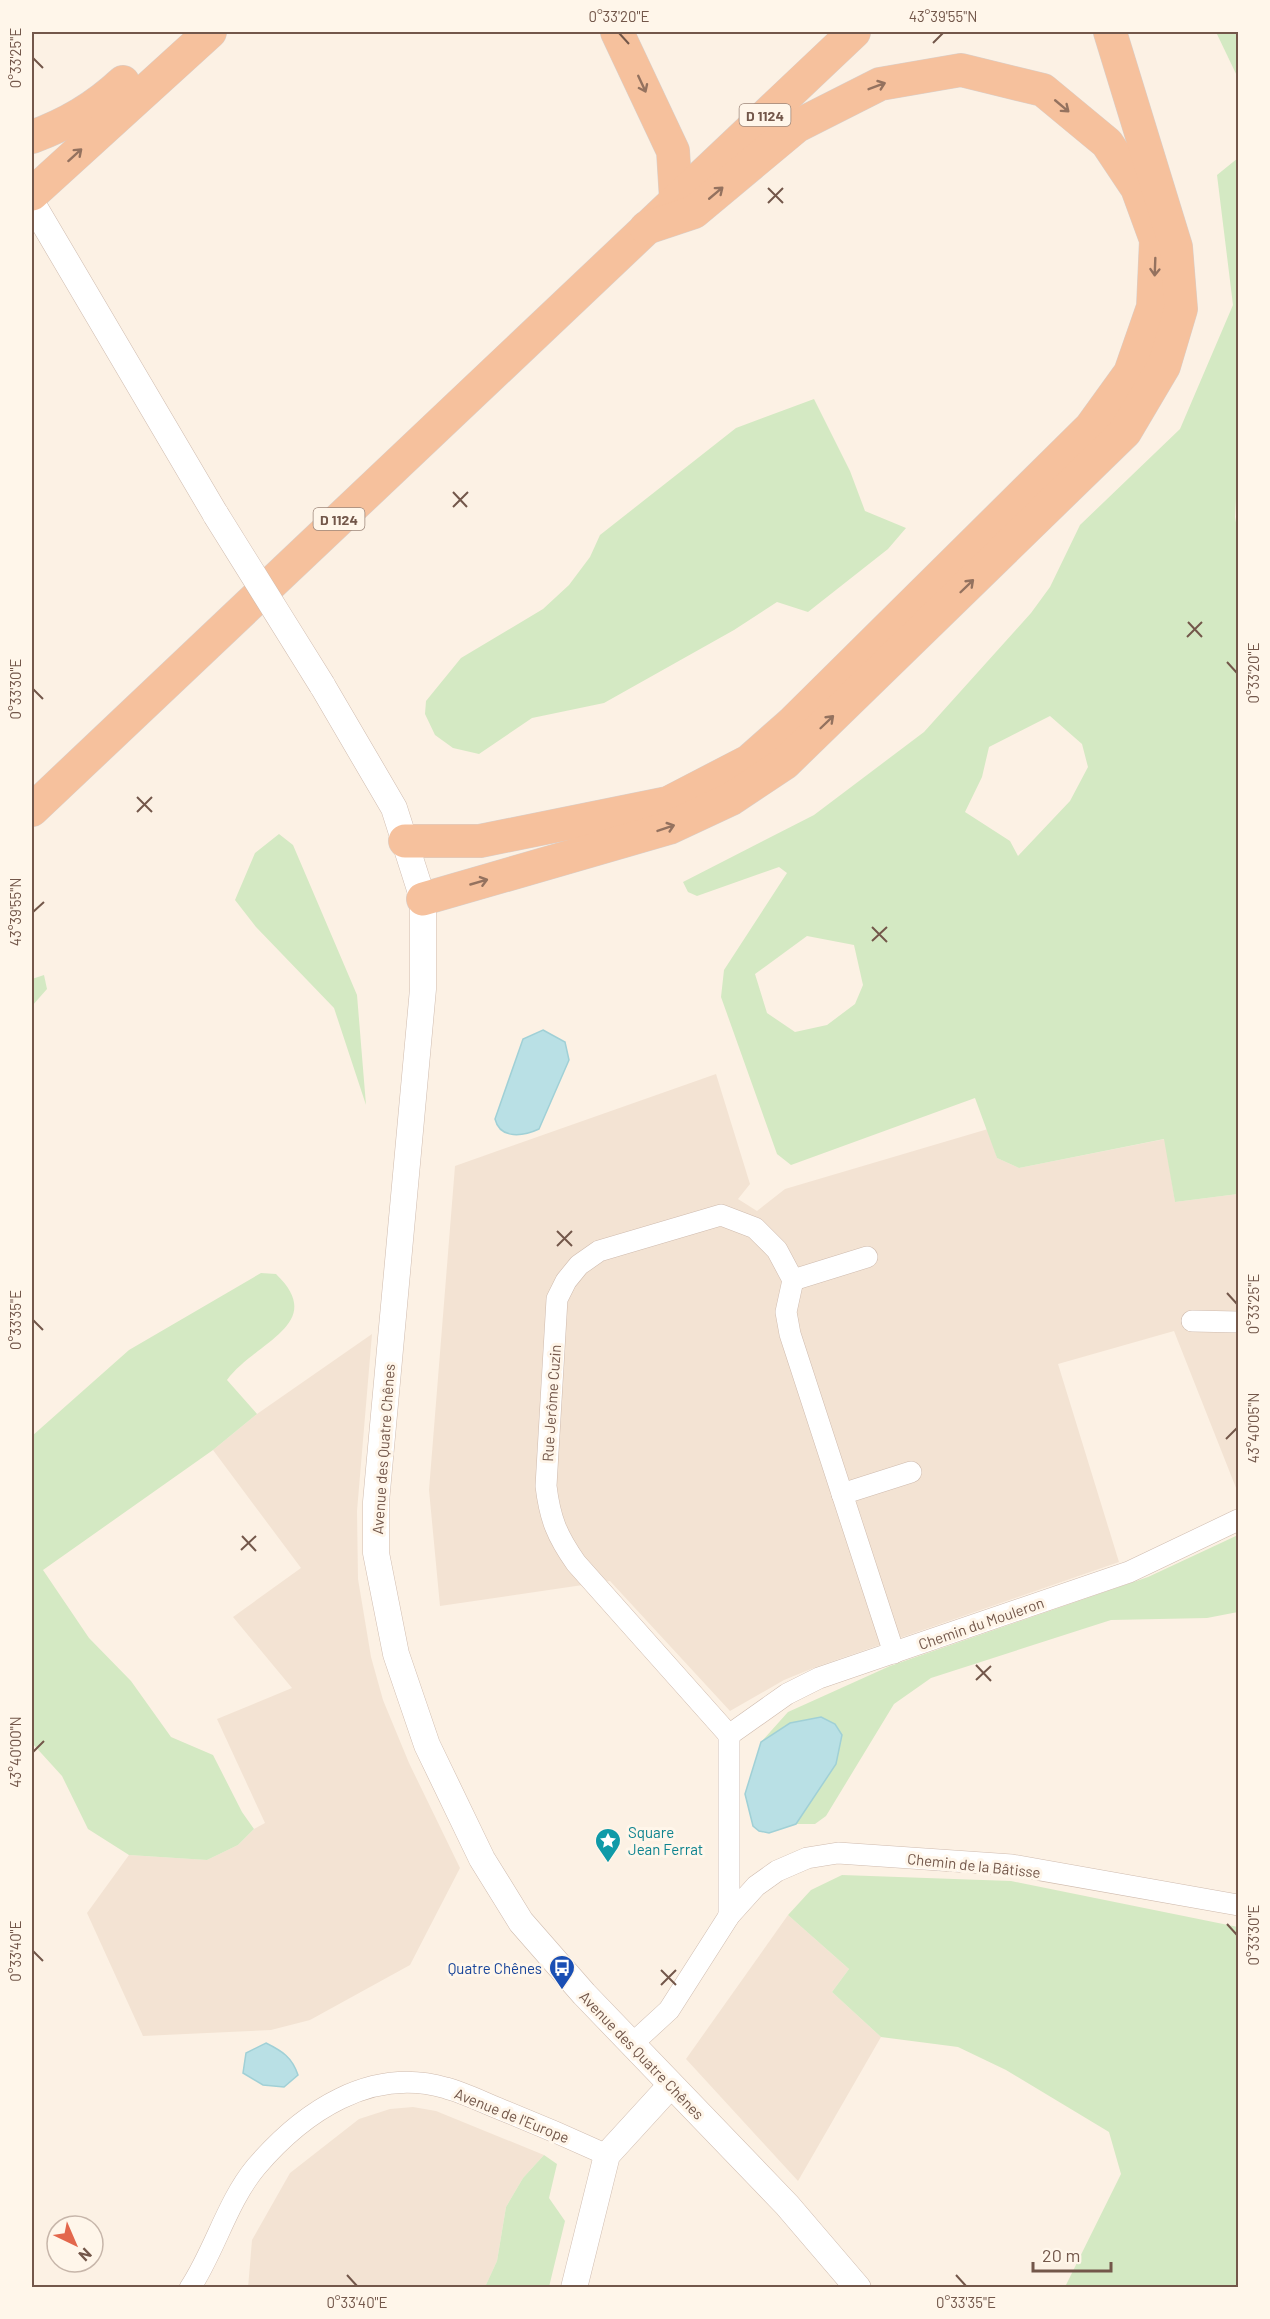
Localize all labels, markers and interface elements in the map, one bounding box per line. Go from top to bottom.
text: 0°33'20"E [588,7,650,25]
text: 43°39'55"N [909,7,977,25]
text: 0°33'25"E [6,28,24,88]
one-way arrow [636,75,648,93]
one-way arrow [867,80,886,91]
one-way arrow [1054,99,1069,113]
road number: D 1124 [740,104,790,126]
one-way arrow [67,148,82,162]
one-way arrow [708,186,723,200]
one-way arrow [1149,257,1160,277]
road number: D 1124 [314,508,364,530]
one-way arrow [960,579,975,593]
text: 0°33'20"E [1244,642,1262,704]
text: 0°33'30"E [6,659,24,719]
one-way arrow [820,715,835,729]
one-way arrow [656,822,675,833]
one-way arrow [469,876,488,887]
text: 43°39'55"N [6,878,24,946]
text: 0°33'25"E [1244,1274,1262,1334]
text: 0°33'35"E [6,1290,24,1350]
street label: Rue Jerôme Cuzin [538,1344,564,1462]
street label: Avenue des Quatre Chênes [368,1363,398,1535]
text: 43°40'05"N [1244,1393,1262,1463]
street label: Chemin du Mouleron [916,1593,1046,1653]
text: 43°40'00"N [6,1716,24,1788]
place label: Square Jean Ferrat [628,1823,703,1858]
place icon: Square Jean Ferrat [593,1826,623,1864]
street label: Chemin de la Bâtisse [906,1849,1042,1881]
text: 0°33'30"E [1244,1905,1262,1965]
text: 0°33'40"E [6,1920,24,1982]
bus stop icon: Quatre Chênes [547,1953,577,1991]
place label: Quatre Chênes [448,1959,542,1977]
street label: Avenue des Quatre Chênes [576,1987,708,2123]
street label: Avenue de l'Europe [452,2084,572,2146]
north arrow [45,2214,105,2274]
scale bar [1033,2235,1111,2273]
text: 20 m [1042,2244,1080,2266]
text: N [75,2245,96,2266]
text: 0°33'40"E [326,2293,388,2311]
text: 0°33'35"E [936,2293,996,2311]

